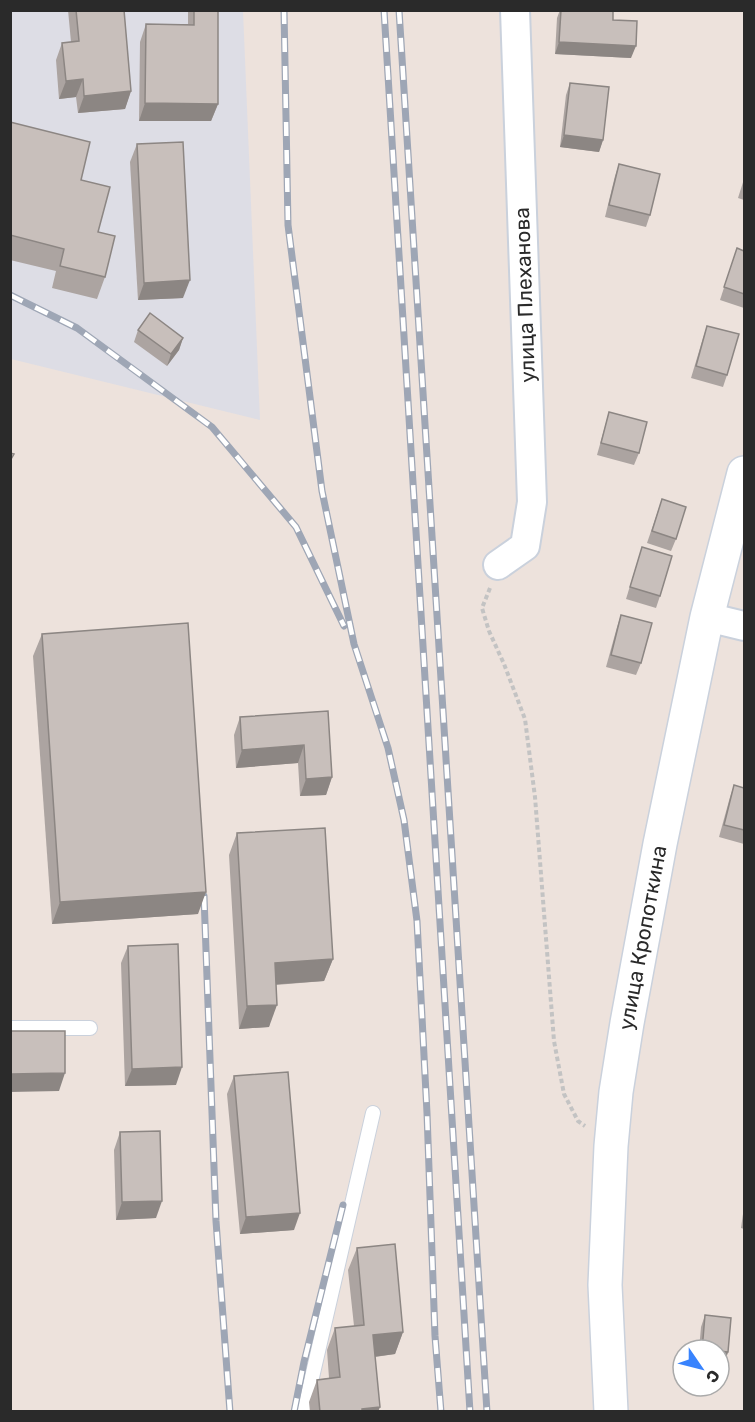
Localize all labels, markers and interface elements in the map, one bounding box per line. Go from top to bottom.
street label: улица Плеханова [509,207,540,383]
street label: улица Кропоткина [613,843,671,1032]
north arrow [671,1338,731,1398]
text: С [702,1366,724,1386]

